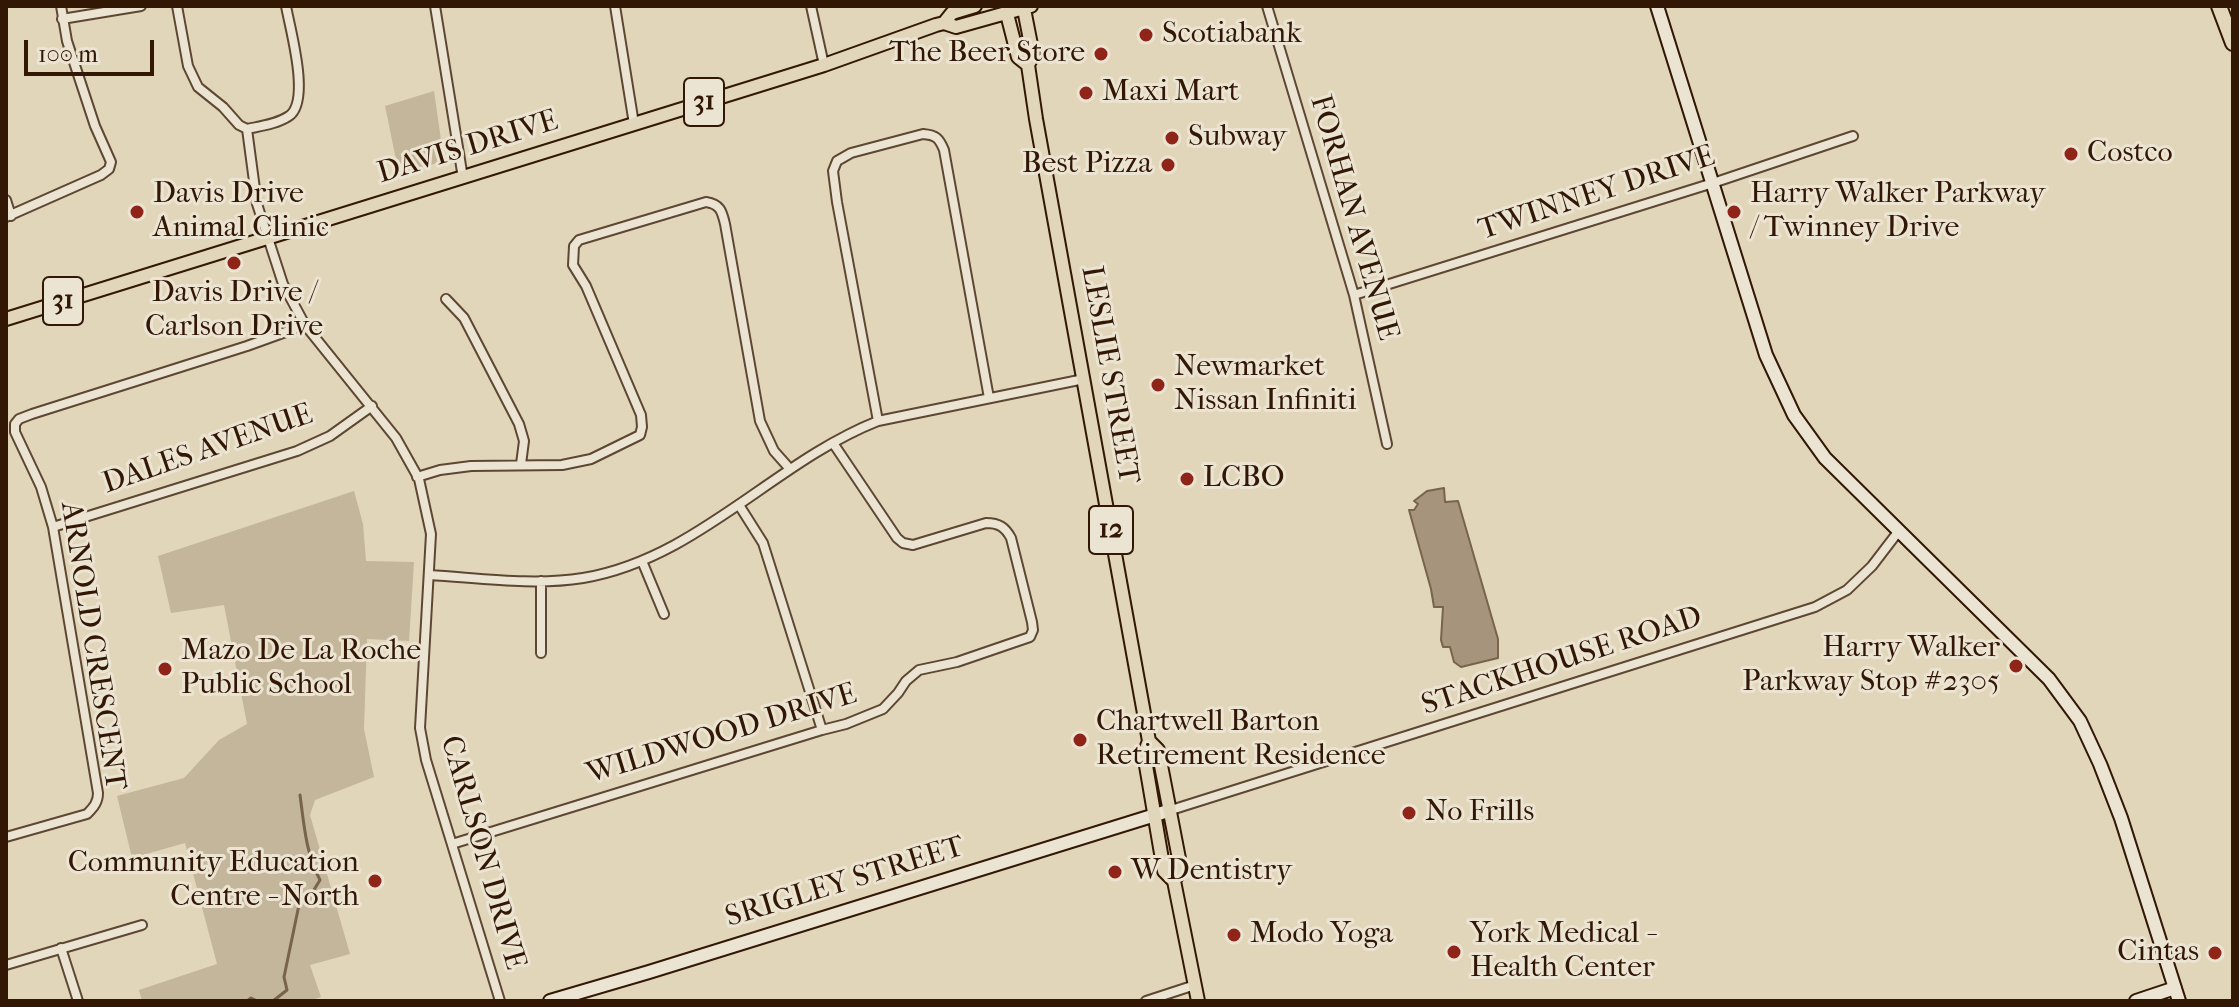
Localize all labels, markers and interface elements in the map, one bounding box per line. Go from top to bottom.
place label: Scotiabank [1162,17,1302,53]
scale bar [28,24,158,74]
marker: Scotiabank [1137,26,1155,44]
place label: The Beer Store [889,36,1085,72]
text: 100 m [38,40,98,68]
marker: The Beer Store [1092,45,1110,63]
place label: Maxi Mart [1102,75,1239,111]
road number: 31 [684,78,724,126]
marker: Maxi Mart [1077,84,1095,102]
street label: FORHAN AVENUE [1301,91,1405,345]
street label: DAVIS DRIVE [373,103,563,193]
place label: Subway [1188,120,1287,156]
marker: Subway [1163,129,1181,147]
place label: Costco [2087,136,2173,172]
street label: TWINNEY DRIVE [1474,139,1720,249]
marker: Costco [2062,145,2080,163]
place label: Best Pizza [1022,147,1152,183]
marker: Best Pizza [1159,156,1177,174]
place label: Davis Drive Animal Clinic [153,177,329,248]
place label: Harry Walker Parkway / Twinney Drive [1750,177,2045,248]
marker: Davis Drive Animal Clinic [128,203,146,221]
marker: Harry Walker Parkway / Twinney Drive [1725,203,1743,221]
marker: Davis Drive / Carlson Drive [225,254,243,272]
street label: LESLIE STREET [1072,263,1146,487]
place label: Davis Drive / Carlson Drive [145,276,323,346]
road number: 31 [43,277,83,325]
place label: Newmarket Nissan Infiniti [1174,350,1357,420]
marker: Newmarket Nissan Infiniti [1149,376,1167,394]
street label: DALES AVENUE [98,397,318,503]
place label: LCBO [1203,461,1285,497]
marker: LCBO [1178,470,1196,488]
street label: ARNOLD CRESCENT [51,499,133,793]
road number: 12 [1089,506,1133,554]
street label: STACKHOUSE ROAD [1417,600,1707,724]
place label: Harry Walker Parkway Stop #2305 [1742,631,2000,702]
place label: Mazo De La Roche Public School [181,634,421,704]
marker: Harry Walker Parkway Stop #2305 [2007,657,2025,675]
marker: Mazo De La Roche Public School [156,660,174,678]
street label: WILDWOOD DRIVE [583,677,861,793]
place label: Chartwell Barton Retirement Residence [1096,705,1386,776]
marker: Chartwell Barton Retirement Residence [1071,731,1089,749]
street label: CARLSON DRIVE [431,732,533,974]
place label: No Frills [1425,795,1534,831]
marker: No Frills [1400,804,1418,822]
street label: SRIGLEY STREET [721,830,969,936]
place label: Community Education Centre - North [68,846,359,916]
place label: W Dentistry [1131,854,1292,890]
marker: W Dentistry [1106,863,1124,881]
marker: Community Education Centre - North [366,872,384,890]
place label: Modo Yoga [1250,917,1393,953]
place label: York Medical - Health Center [1470,917,1655,988]
marker: Modo Yoga [1225,926,1243,944]
place label: Cintas [2117,935,2199,971]
marker: York Medical - Health Center [1445,943,1463,961]
marker: Cintas [2206,944,2224,962]

